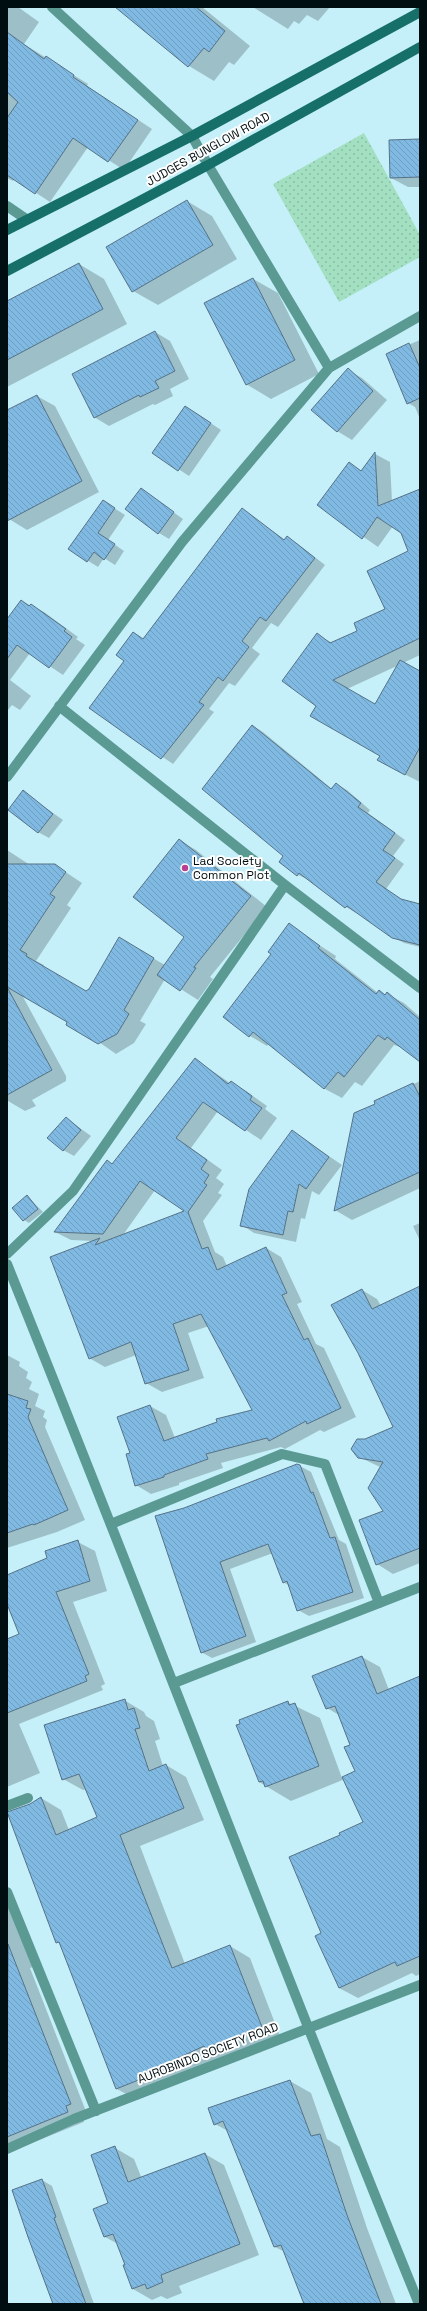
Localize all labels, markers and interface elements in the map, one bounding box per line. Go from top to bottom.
street label: JUDGES BUNGLOW ROAD [143,108,273,190]
place label: Lad Society Common Plot [193,853,269,883]
marker: Lad Society Common Plot [180,863,190,873]
street label: AUROBINDO SOCIETY ROAD [135,2019,281,2087]

